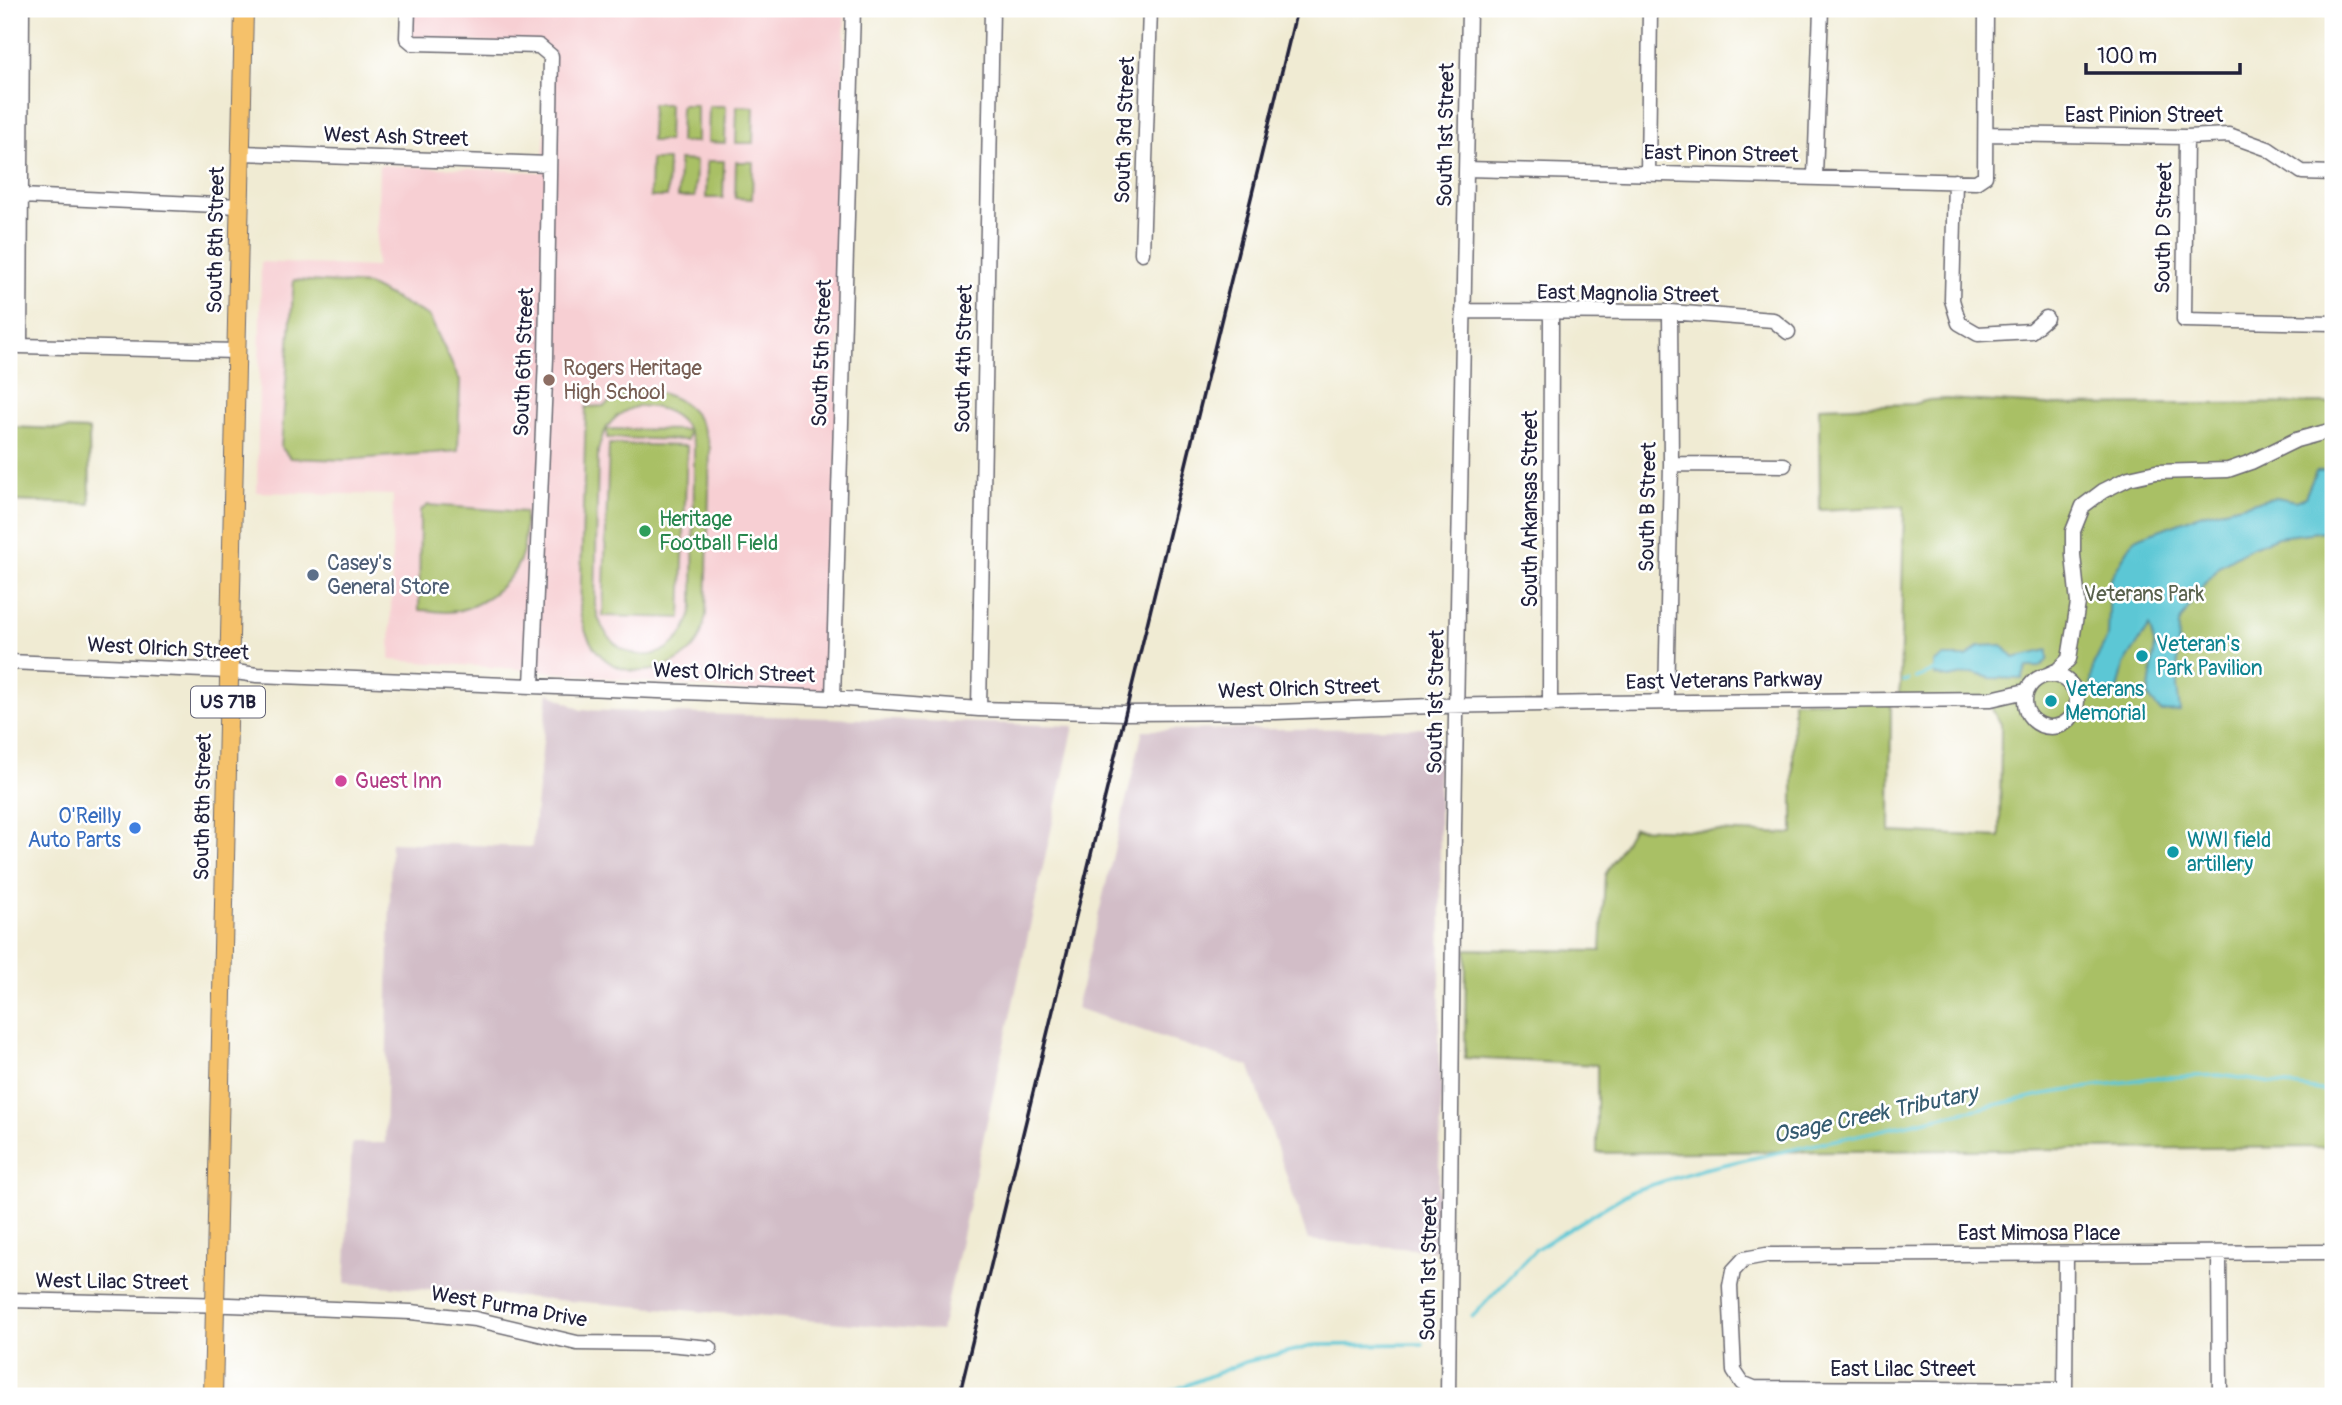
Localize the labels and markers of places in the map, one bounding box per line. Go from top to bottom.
place label: Rogers Heritage High School [563,355,703,406]
marker: Rogers Heritage High School [541,372,557,388]
place label: Heritage Football Field [659,506,778,557]
marker: Heritage Football Field [637,523,653,539]
place label: Casey's General Store [327,550,450,601]
marker: Casey's General Store [305,567,321,583]
place label: Veteran's Park Pavilion [2156,631,2263,682]
marker: Veteran's Park Pavilion [2134,648,2150,664]
place label: Veterans Memorial [2065,676,2146,727]
marker: Veterans Memorial [2043,693,2059,709]
place label: Guest Inn [355,768,442,795]
marker: Guest Inn [333,773,349,789]
place label: O'Reilly Auto Parts [27,803,122,854]
marker: O'Reilly Auto Parts [127,820,143,836]
place label: WWI field artillery [2187,827,2271,878]
marker: WWI field artillery [2165,844,2181,860]

